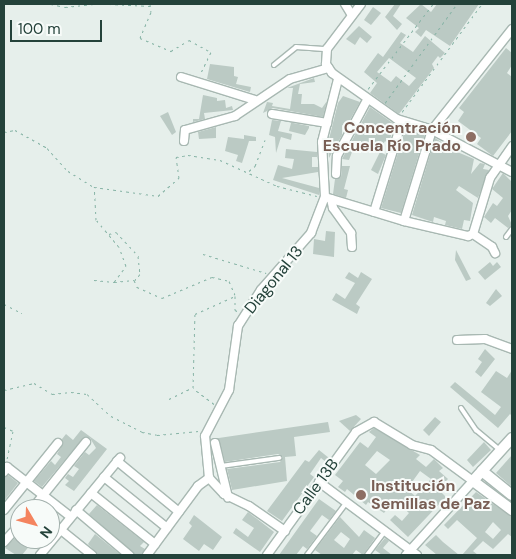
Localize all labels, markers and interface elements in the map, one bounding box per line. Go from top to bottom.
scale bar [12,10,105,42]
text: 100 m [18,19,61,39]
place label: Concentración Escuela Río Prado [323,118,461,156]
marker: Concentración Escuela Río Prado [465,131,477,143]
street label: Diagonal 13 [241,242,307,318]
street label: Calle 13B [289,455,343,519]
place label: Institución Semillas de Paz [371,476,490,514]
marker: Institución Semillas de Paz [355,489,367,501]
north arrow [10,499,60,549]
text: N [36,523,56,542]

